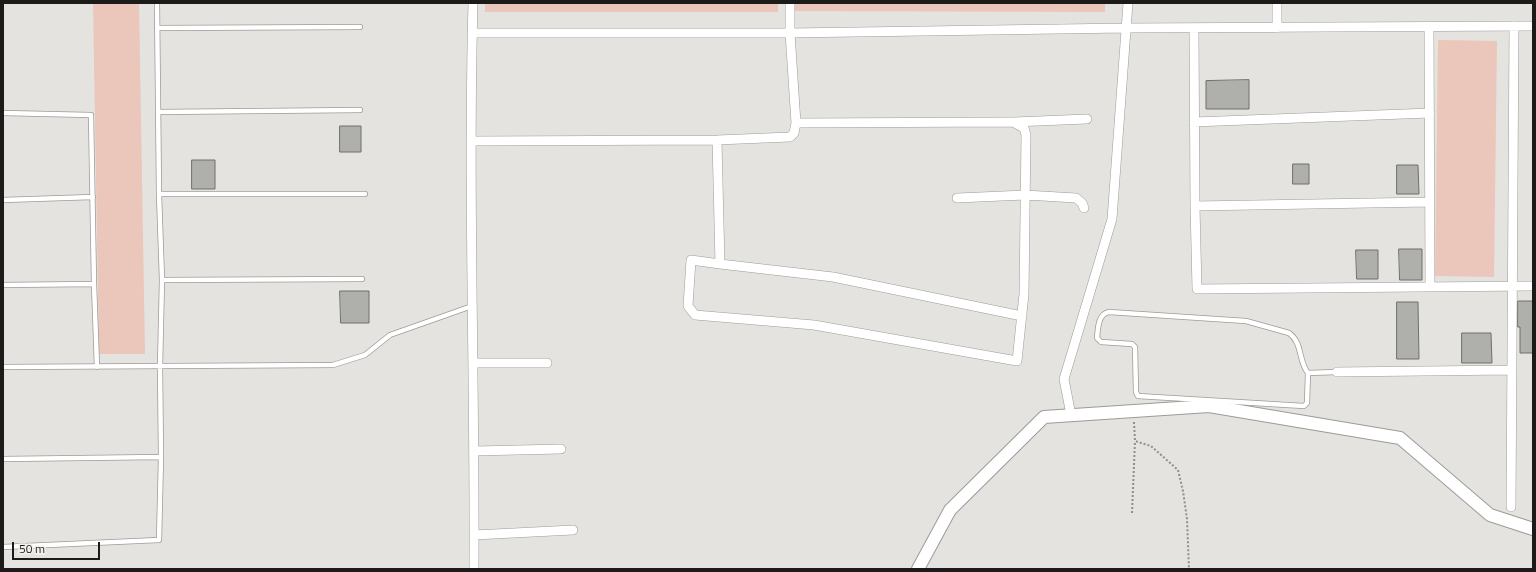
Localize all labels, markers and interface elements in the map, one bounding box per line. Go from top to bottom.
scale bar [14,534,102,560]
text: 50 m [19,539,45,558]

